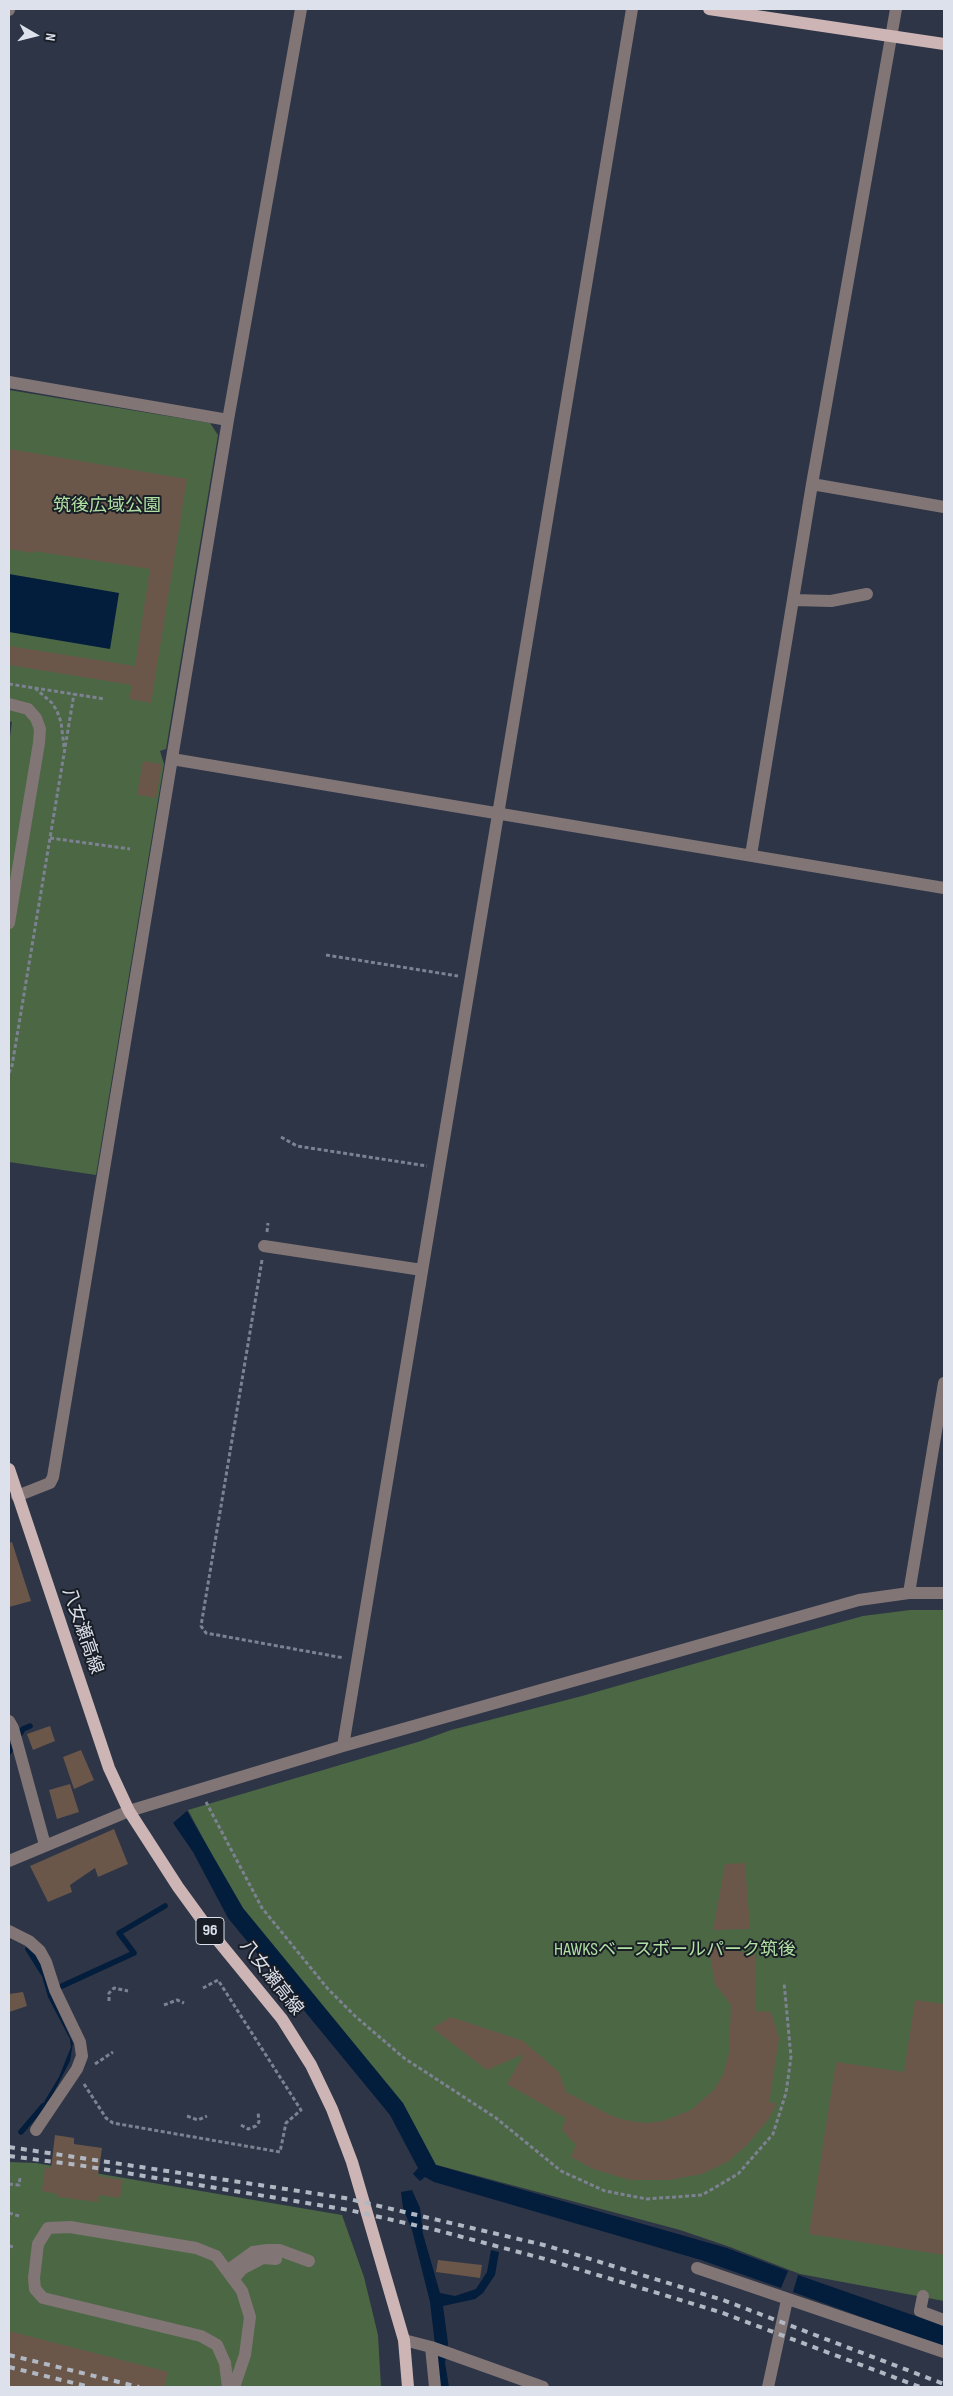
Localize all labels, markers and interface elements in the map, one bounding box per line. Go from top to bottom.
north arrow [10,10,60,60]
text: N [41,32,59,42]
park label: 筑後広域公園 [53,495,161,517]
street label: 八女瀬高線 [57,1585,107,1677]
road number: 96 [196,1918,224,1944]
street label: 八女瀬高線 [235,1936,307,2020]
park label: HAWKSベースボールパーク筑後 [554,1939,796,1961]

